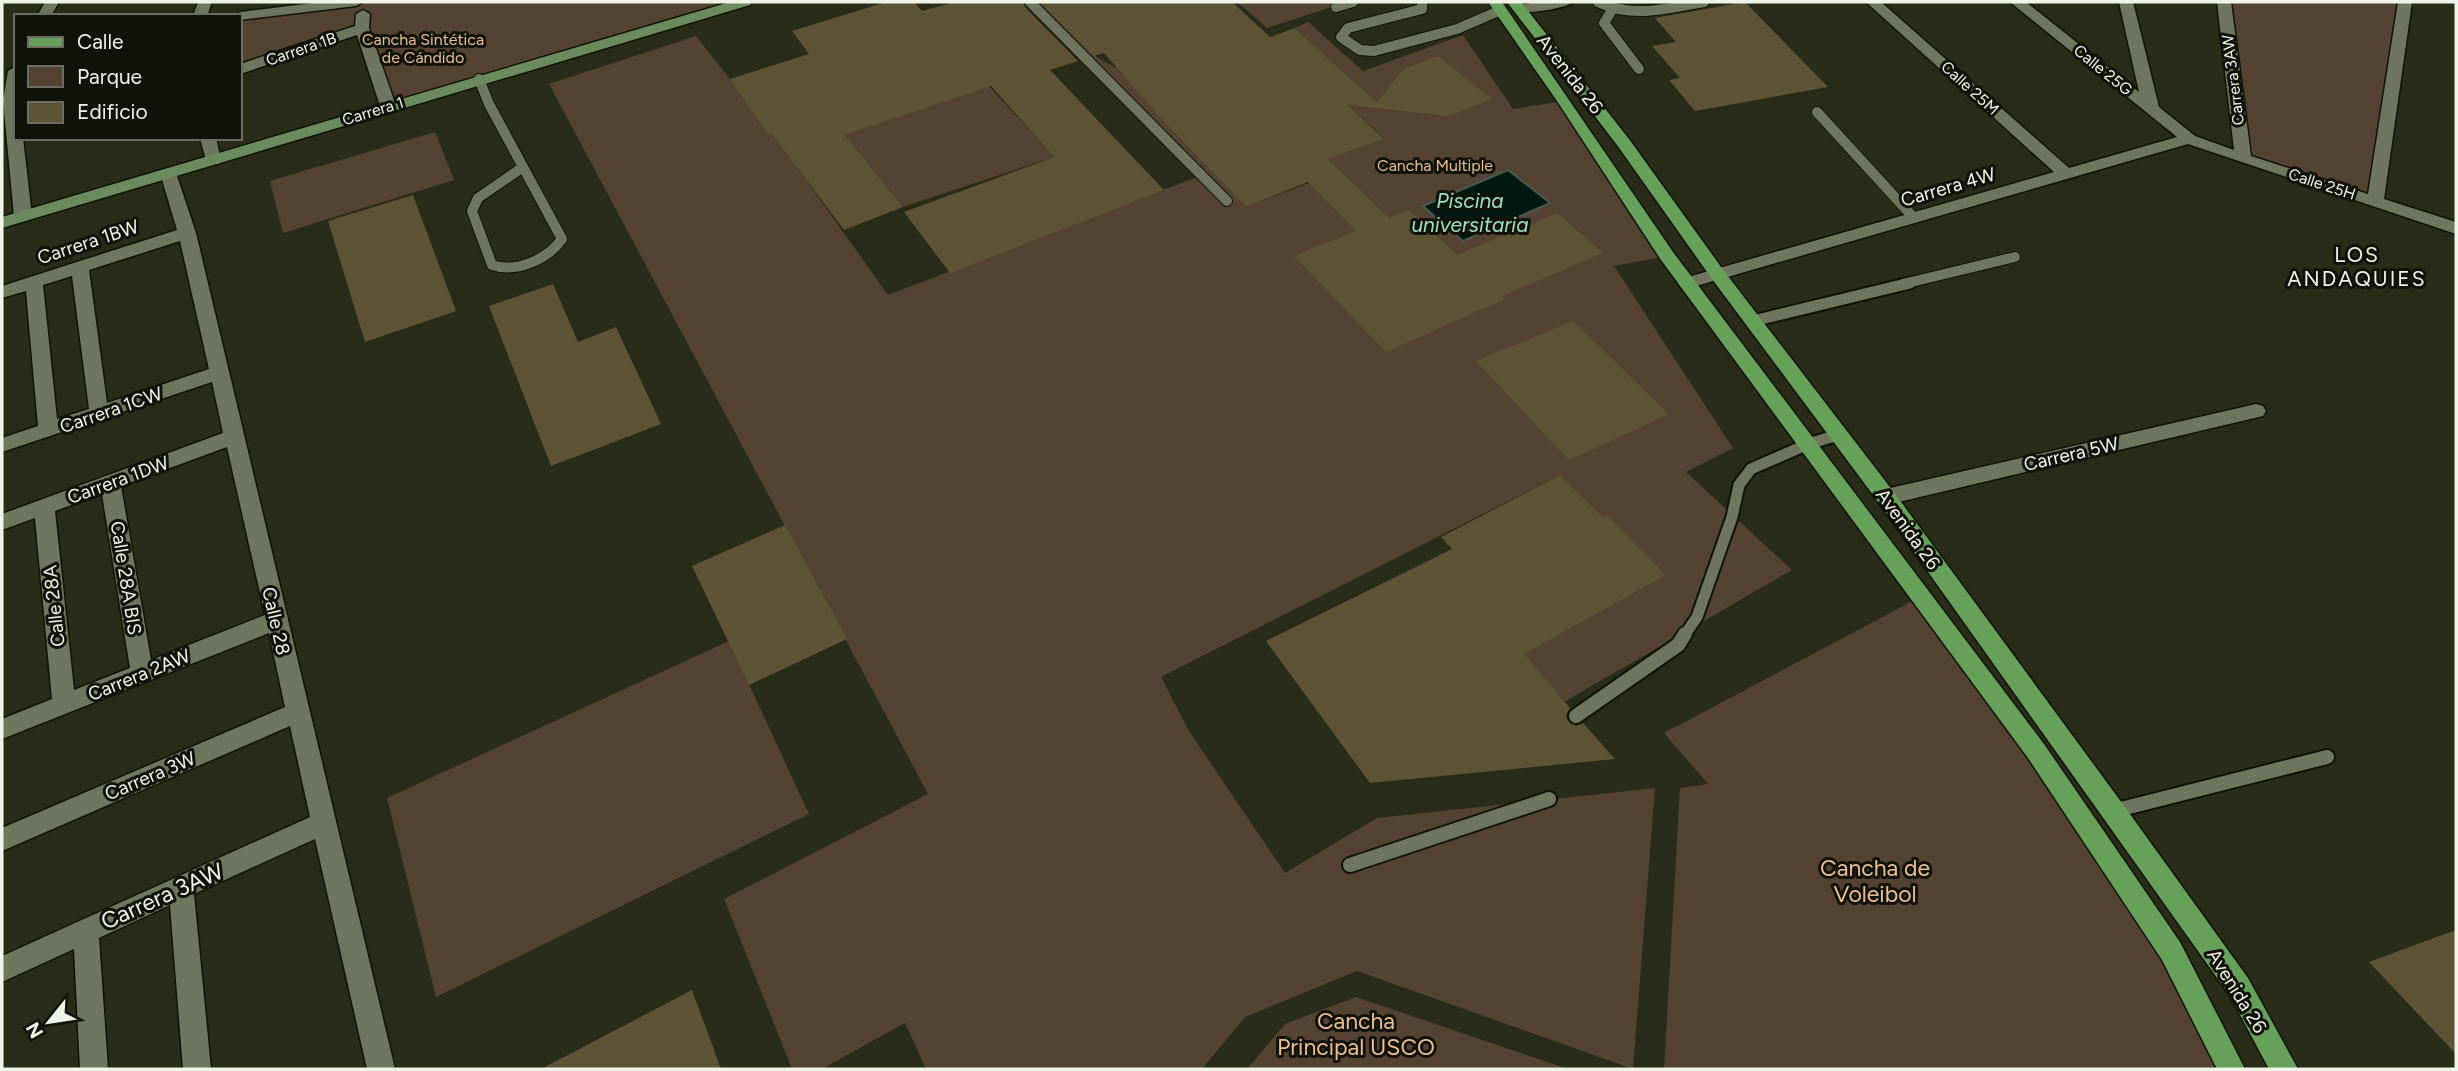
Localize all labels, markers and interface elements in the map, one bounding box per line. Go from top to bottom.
legend [14,14,242,140]
street label: Carrera 1B [263,28,339,70]
text: Calle [77,29,124,54]
park label: Cancha Sintética de Cándido [362,30,484,67]
street label: Avenida 26 [1532,30,1608,119]
street label: Carrera 3AW [2218,33,2248,126]
street label: Calle 25G [2070,41,2136,99]
street label: Calle 25M [1937,57,2003,119]
text: Parque [77,64,142,89]
street label: Carrera 1 [340,93,406,129]
text: Edificio [77,99,148,124]
park label: Cancha Multiple [1377,156,1493,175]
street label: Carrera 4W [1898,162,1999,211]
street label: Calle 25H [2286,164,2358,204]
water label: Piscina universitaria [1411,188,1529,237]
street label: Carrera 1BW [34,215,142,269]
district label: LOS ANDAQUIES [2287,242,2427,291]
street label: Carrera 1CW [57,381,166,438]
street label: Carrera 5W [2021,432,2121,476]
street label: Carrera 1DW [64,451,173,509]
street label: Avenida 26 [1871,484,1945,574]
street label: Calle 28A BIS [106,519,146,637]
street label: Calle 28A [38,564,70,648]
street label: Calle 28 [257,585,295,657]
street label: Carrera 2AW [84,644,194,706]
street label: Carrera 3W [101,746,199,805]
park label: Cancha de Voleibol [1820,854,1930,908]
street label: Carrera 3AW [96,857,228,935]
street label: Avenida 26 [2202,945,2272,1037]
north arrow [14,987,84,1057]
park label: Cancha Principal USCO [1277,1007,1435,1061]
text: N [21,1018,48,1042]

